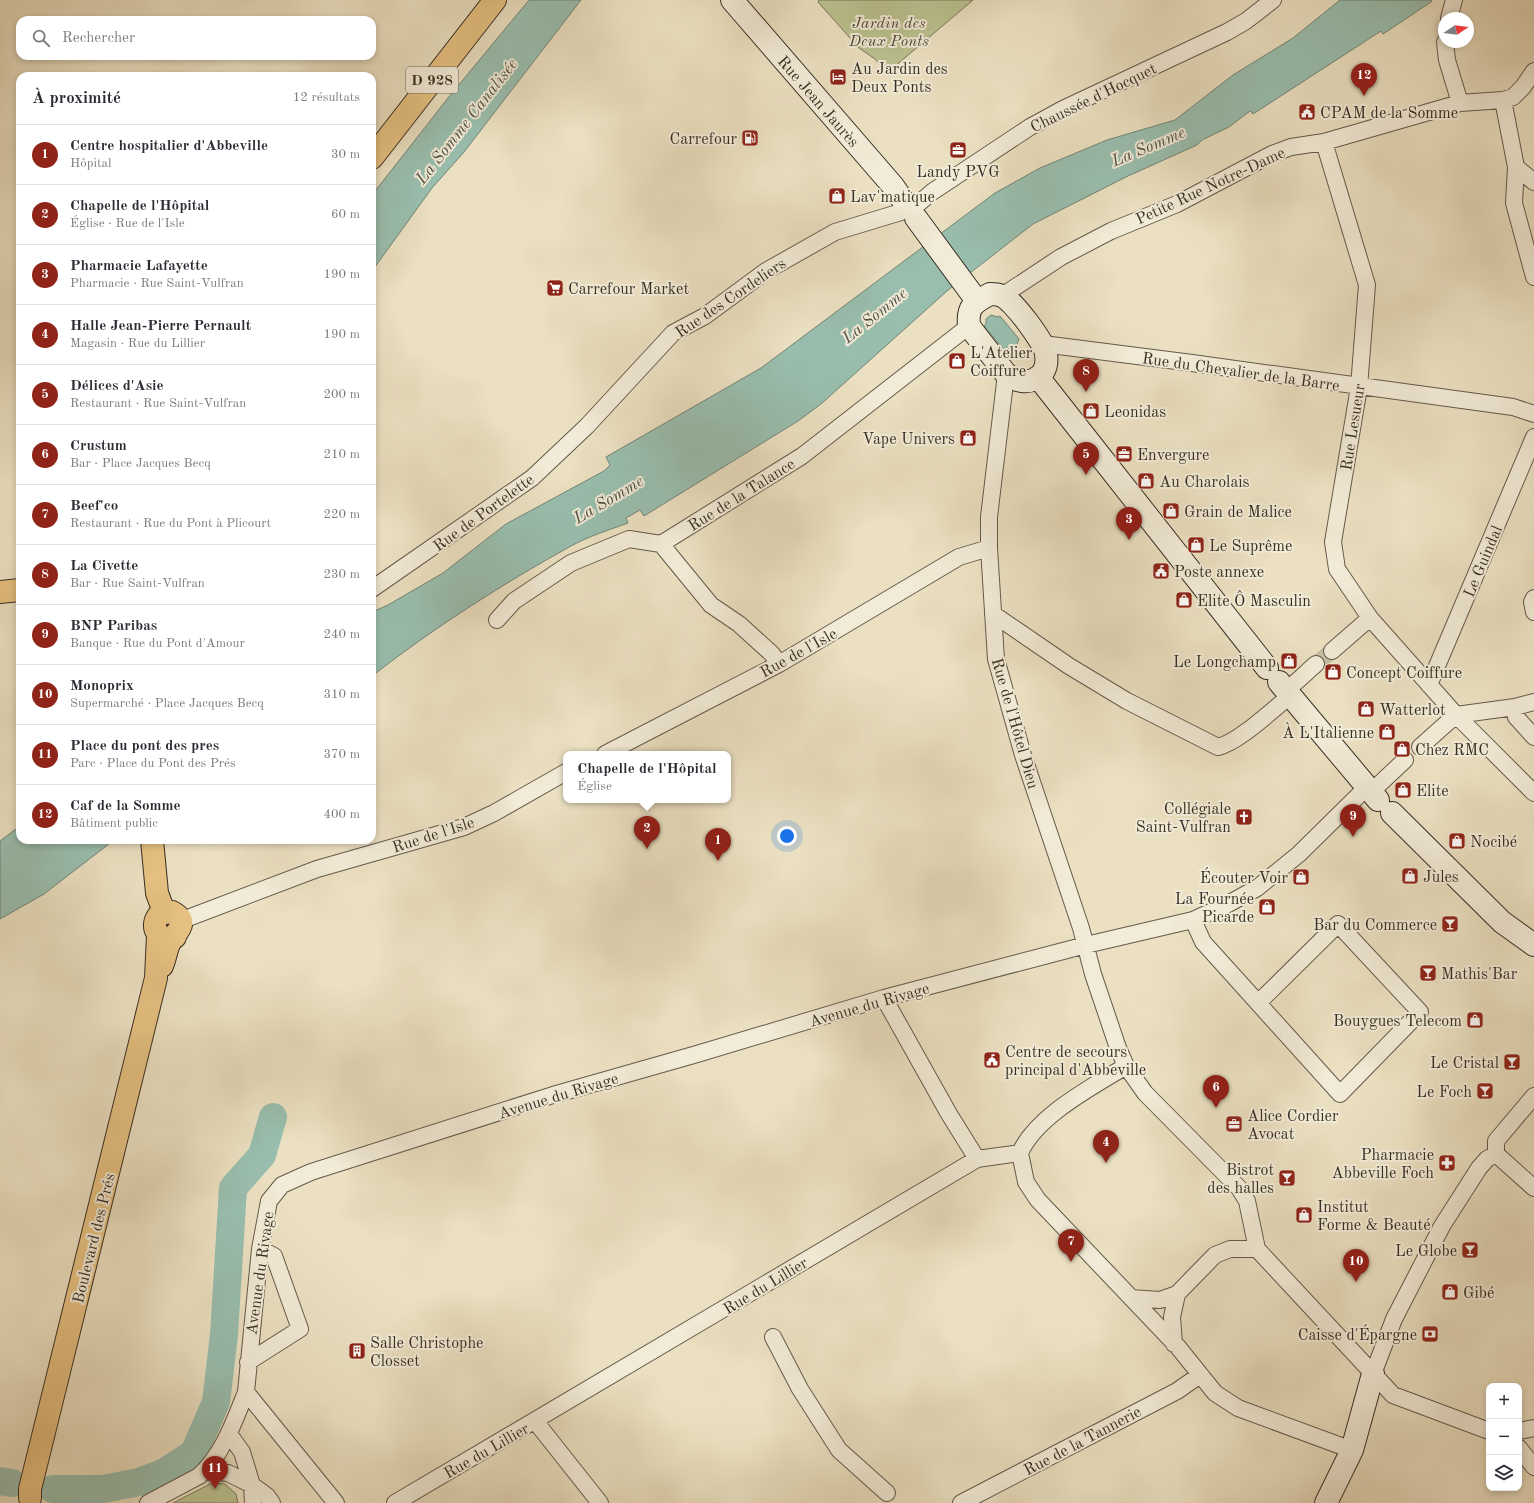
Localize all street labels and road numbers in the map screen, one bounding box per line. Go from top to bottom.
street label: Rue Jean Jaurès [774,54,861,151]
street label: Chaussée d'Hocquet [1028,61,1160,136]
road number: D 928 [406,67,458,93]
street label: Petite Rue Notre-Dame [1134,145,1288,228]
street label: Rue des Cordeliers [673,256,789,341]
street label: Rue du Chevalier de la Barre [1141,351,1340,395]
street label: Rue Lesueur [1339,382,1369,472]
street label: Rue de la Talance [686,456,798,535]
street label: Rue de Portelette [431,472,537,555]
street label: Le Guindal [1462,524,1506,600]
street label: Rue de l'Isle [758,626,840,681]
street label: Rue de l'Hôtel Dieu [988,656,1041,791]
street label: Rue de l'Isle [391,815,477,857]
street label: Avenue du Rivage [808,981,932,1031]
street label: Avenue du Rivage [497,1071,620,1123]
street label: Boulevard des Prés [71,1172,119,1305]
street label: Avenue du Rivage [244,1211,278,1336]
street label: Rue du Lillier [721,1255,811,1318]
street label: Rue de la Tannerie [1022,1404,1144,1479]
street label: Rue du Lillier [442,1421,533,1482]

